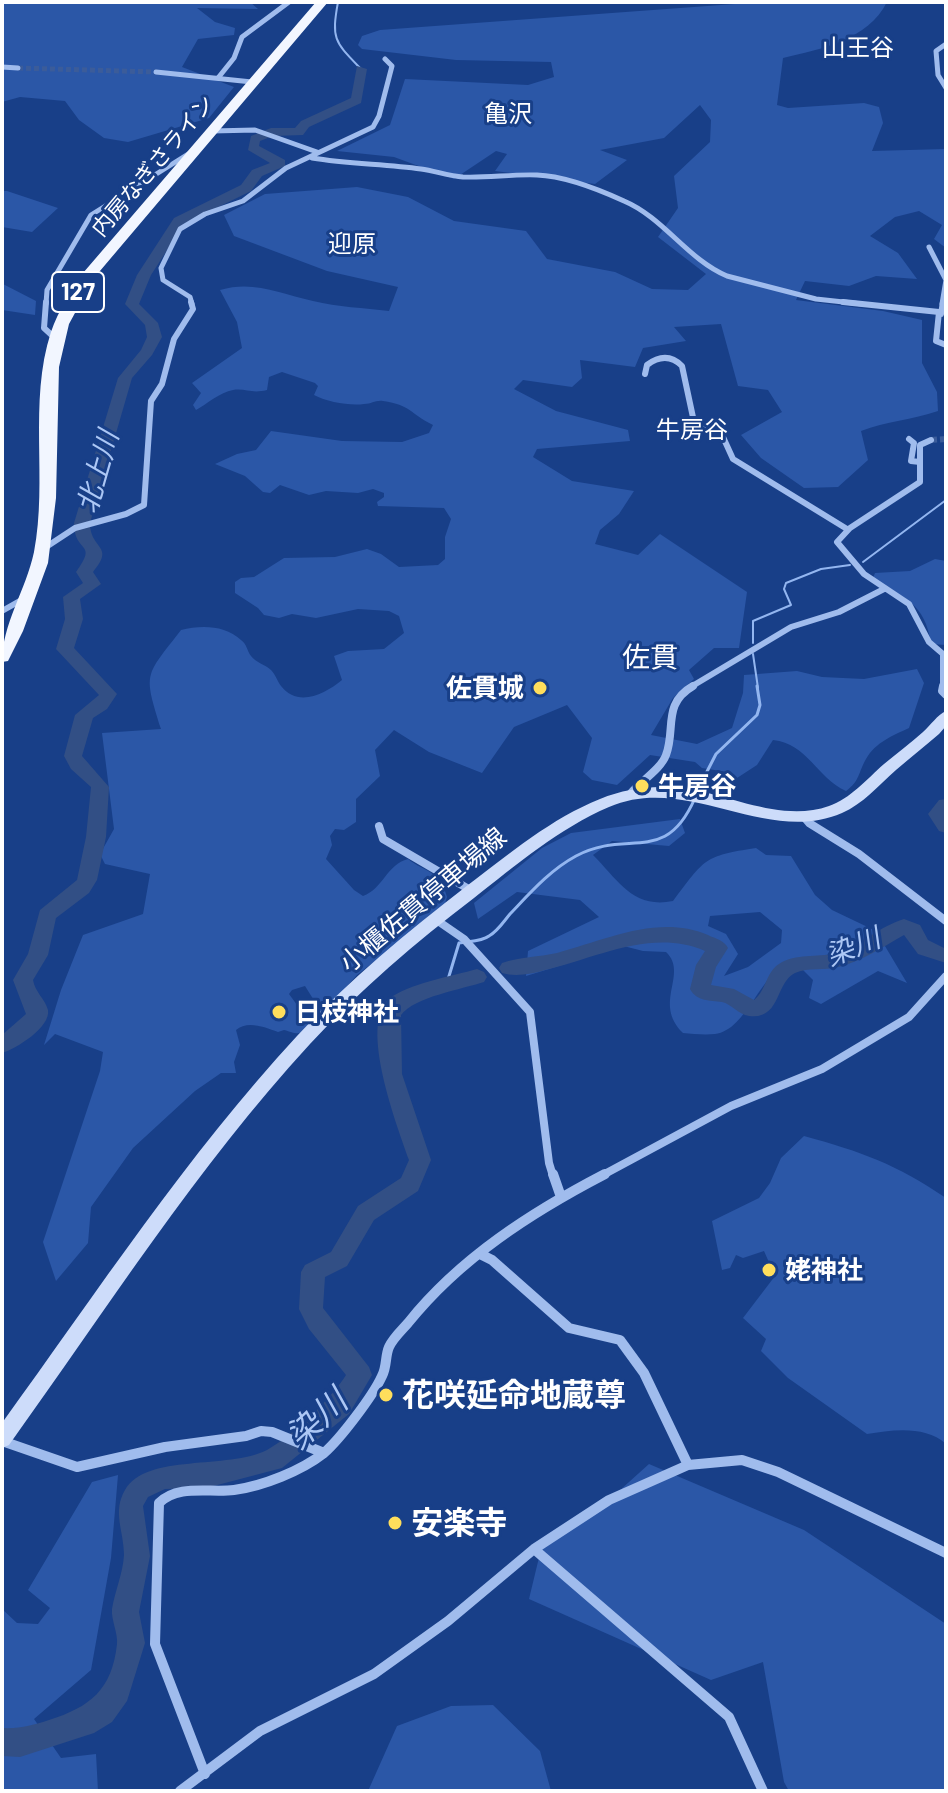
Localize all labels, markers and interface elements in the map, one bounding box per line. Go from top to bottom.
district label: 山王谷 [822,34,894,62]
street label: 内房なぎさライン [86,90,220,242]
district label: 亀沢 [484,100,532,128]
district label: 迎原 [328,230,376,258]
road number: 127 [52,272,104,312]
district label: 牛房谷 [656,416,728,444]
water label: 北上川 [70,427,126,517]
district label: 佐貫 [622,641,678,675]
place label: 佐貫城 [446,672,524,704]
marker: 佐貫城 [531,679,549,697]
place label: 牛房谷 [658,770,736,802]
marker: 牛房谷 [633,777,651,795]
street label: 小櫃佐貫停車場線 [333,821,513,979]
water label: 染川 [821,921,885,973]
place label: 日枝神社 [295,996,399,1028]
marker: 日枝神社 [270,1003,288,1021]
place label: 姥神社 [785,1254,863,1286]
marker: 姥神社 [760,1261,778,1279]
place label: 花咲延命地蔵尊 [402,1376,626,1414]
water label: 染川 [278,1381,356,1457]
marker: 花咲延命地蔵尊 [377,1386,395,1404]
place label: 安楽寺 [411,1504,507,1542]
marker: 安楽寺 [386,1514,404,1532]

